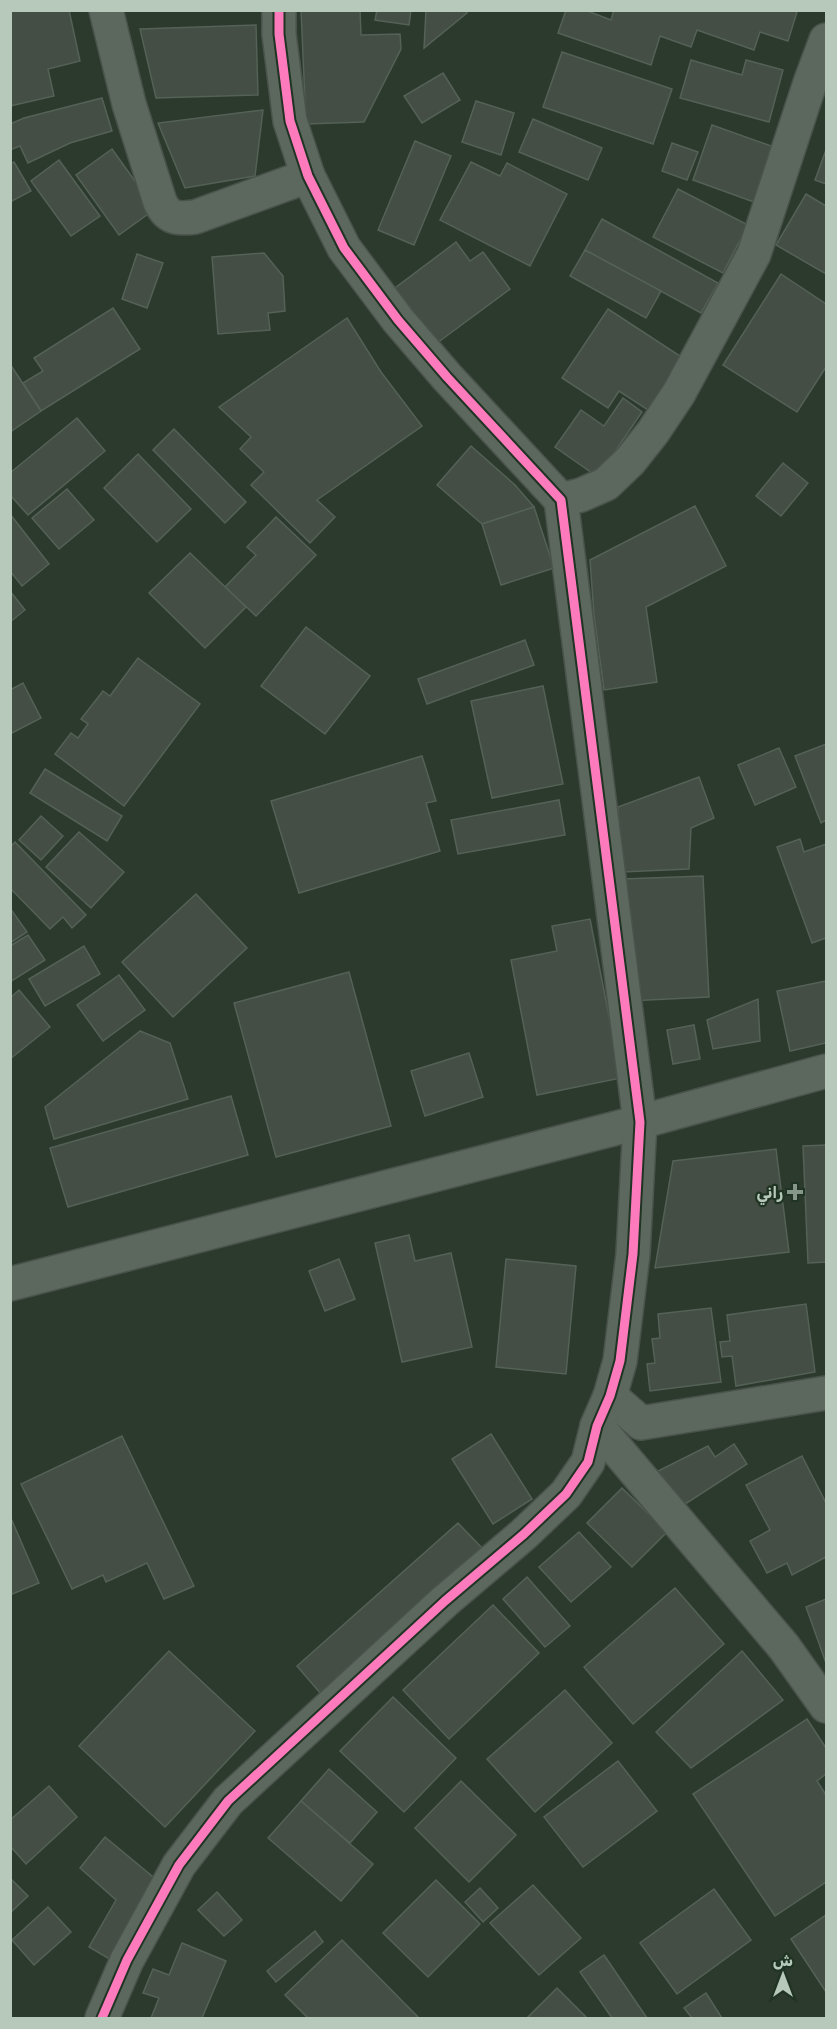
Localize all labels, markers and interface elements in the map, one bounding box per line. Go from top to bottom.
place label: راني [756,1183,783,1205]
marker: راني [788,1185,802,1199]
north arrow [753,1945,813,2005]
text: ش [773,1951,793,1970]

